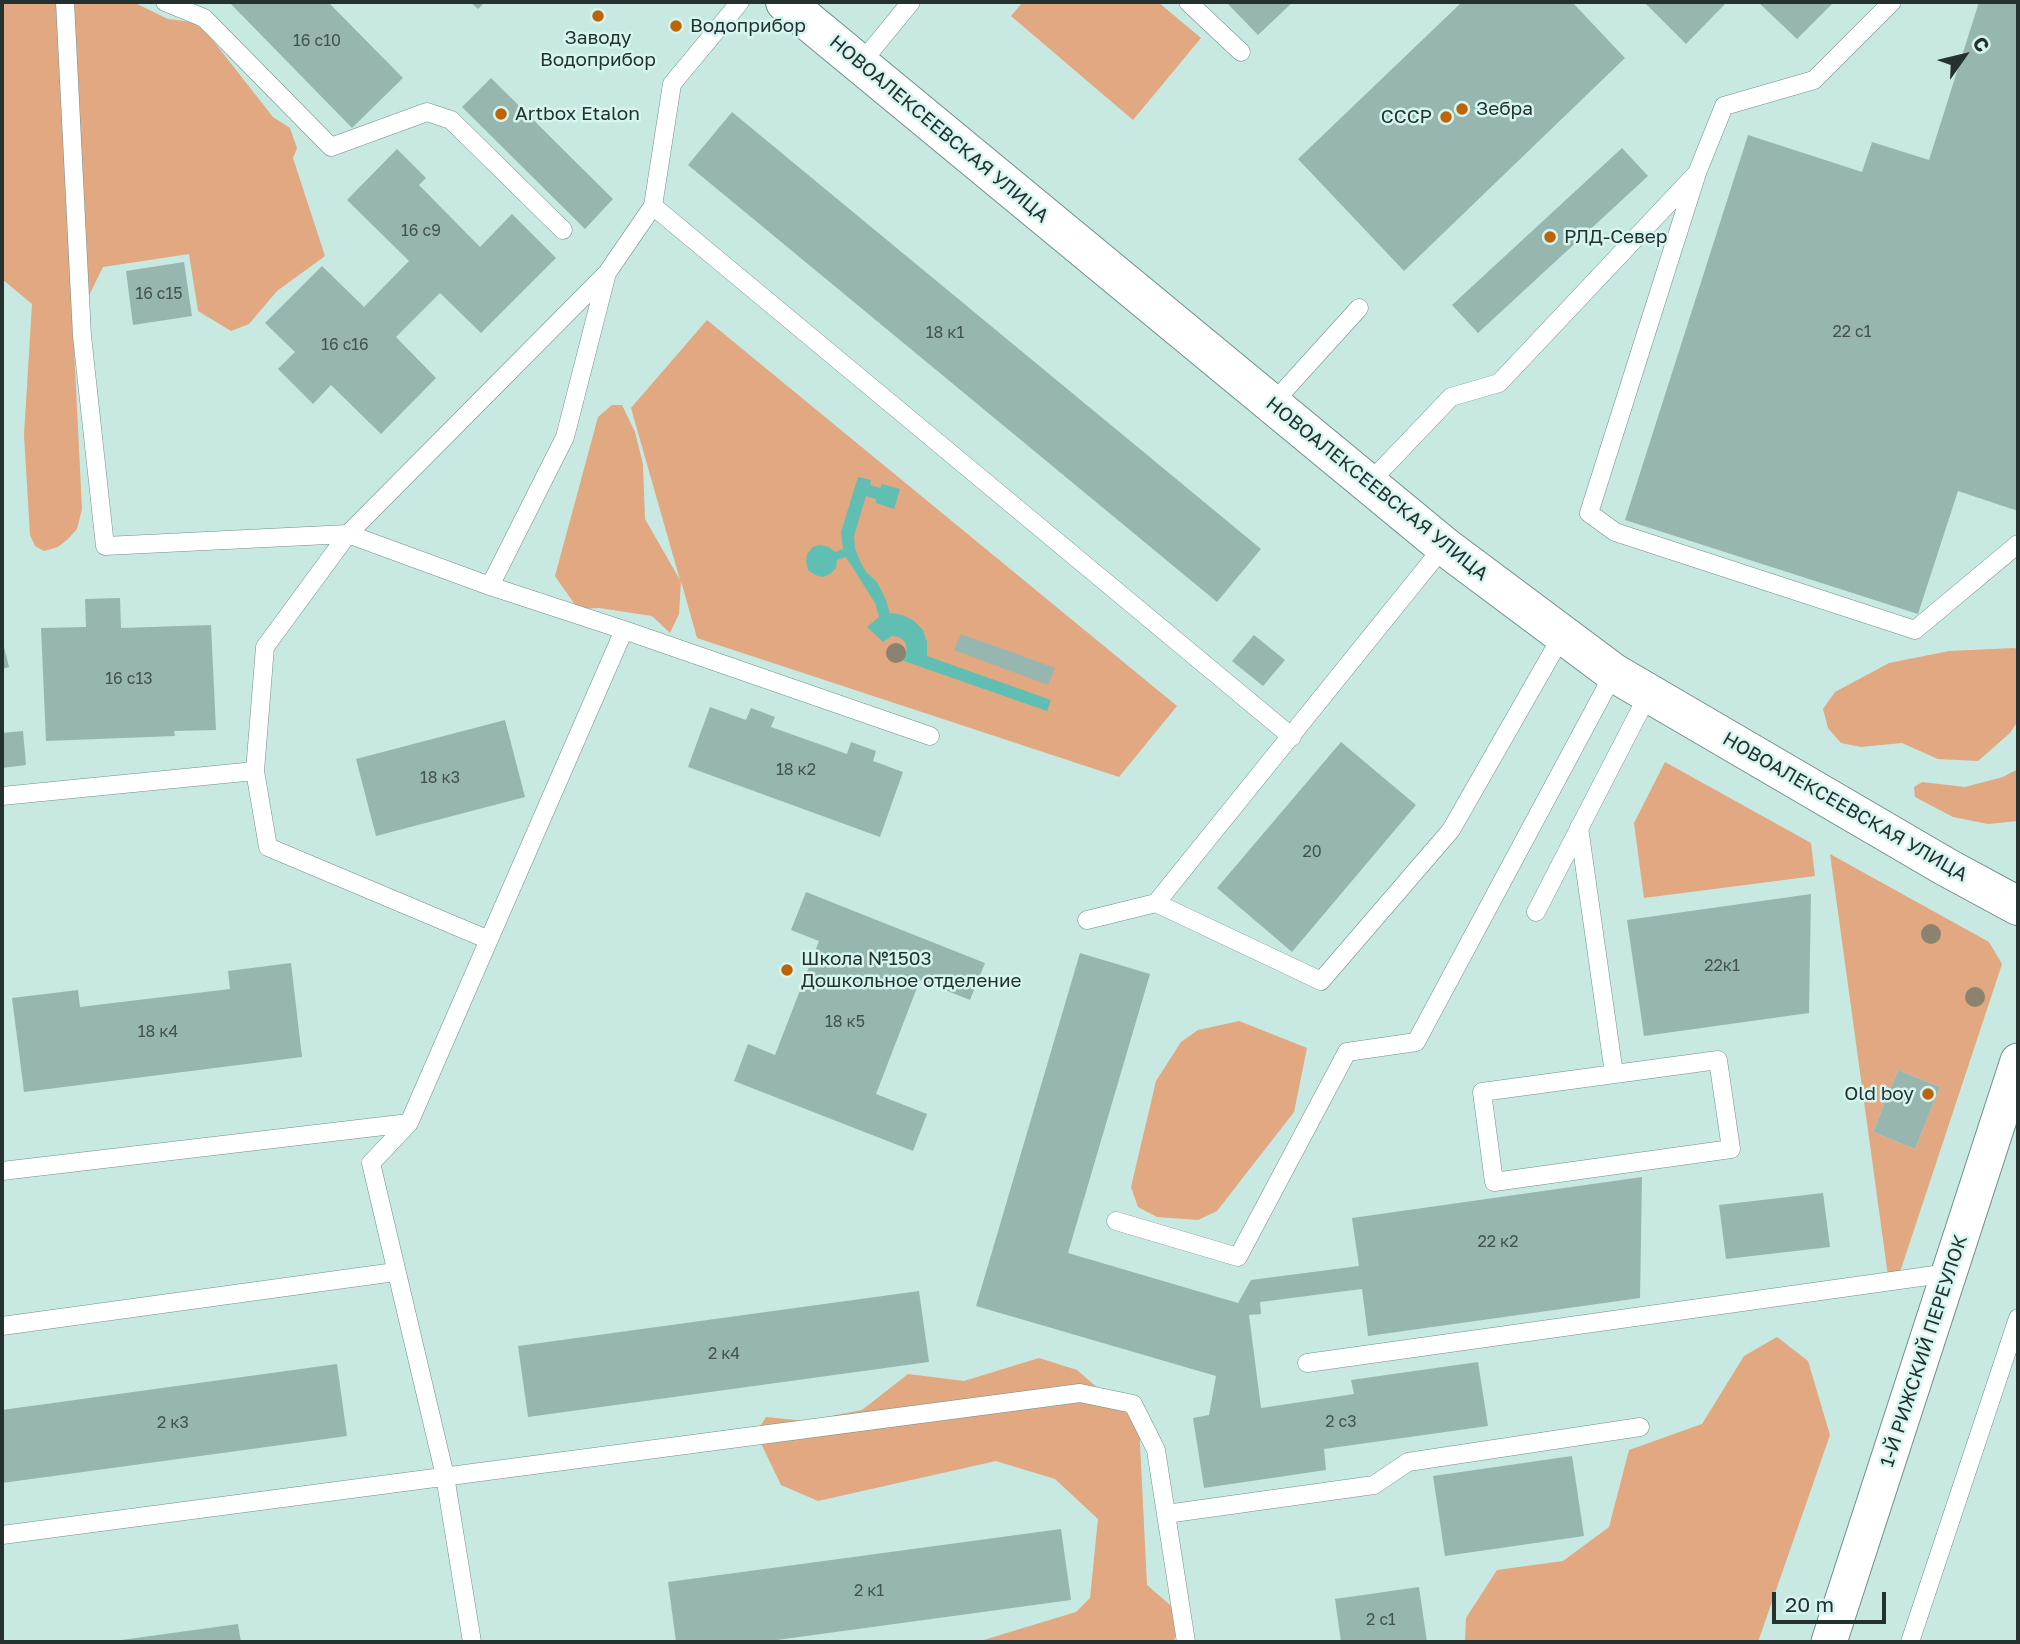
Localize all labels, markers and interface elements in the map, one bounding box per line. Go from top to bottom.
marker: Заводу Водоприбор [590,8,606,24]
place label: Водоприбор [690,15,806,37]
marker: Водоприбор [668,18,684,34]
north arrow [1929,21,1999,91]
place label: Заводу Водоприбор [540,27,656,71]
house number: 16 с10 [293,31,341,51]
street label: НОВОАЛЕКСЕЕВСКАЯ УЛИЦА [825,31,1053,227]
text: С [1969,32,1995,56]
place label: Зебра [1476,98,1533,120]
marker: Зебра [1454,101,1470,117]
place label: Artbox Etalon [515,103,640,125]
marker: Artbox Etalon [493,106,509,122]
place label: СССР [1381,106,1432,128]
marker: СССР [1438,109,1454,125]
house number: 16 с9 [401,221,441,241]
place label: РЛД-Север [1564,226,1668,248]
marker: РЛД-Север [1542,229,1558,245]
house number: 16 с15 [135,284,183,304]
house number: 22 с1 [1832,322,1872,342]
house number: 18 к1 [926,323,964,343]
house number: 16 с16 [321,335,369,355]
street label: НОВОАЛЕКСЕЕВСКАЯ УЛИЦА [1261,392,1493,586]
house number: 16 с13 [105,669,153,689]
street label: НОВОАЛЕКСЕЕВСКАЯ УЛИЦА [1718,727,1972,887]
house number: 18 к2 [776,760,816,780]
house number: 18 к3 [420,768,460,788]
house number: 20 [1302,842,1322,862]
place label: Школа №1503 Дошкольное отделение [801,948,1021,992]
house number: 22к1 [1704,956,1740,976]
marker: Школа №1503 Дошкольное отделение [779,962,795,978]
house number: 18 к5 [825,1012,865,1032]
house number: 18 к4 [138,1022,178,1042]
place label: Old boy [1844,1083,1914,1105]
marker: Old boy [1920,1086,1936,1102]
house number: 22 к2 [1477,1232,1519,1252]
street label: 1-Й РИЖСКИЙ ПЕРЕУЛОК [1876,1232,1972,1470]
house number: 2 к4 [708,1344,740,1364]
house number: 2 с3 [1325,1412,1357,1432]
house number: 2 к3 [157,1413,189,1433]
scale bar [1775,1578,1889,1622]
house number: 2 к1 [854,1581,884,1601]
text: 20 m [1785,1591,1834,1617]
house number: 2 с1 [1366,1610,1396,1630]

